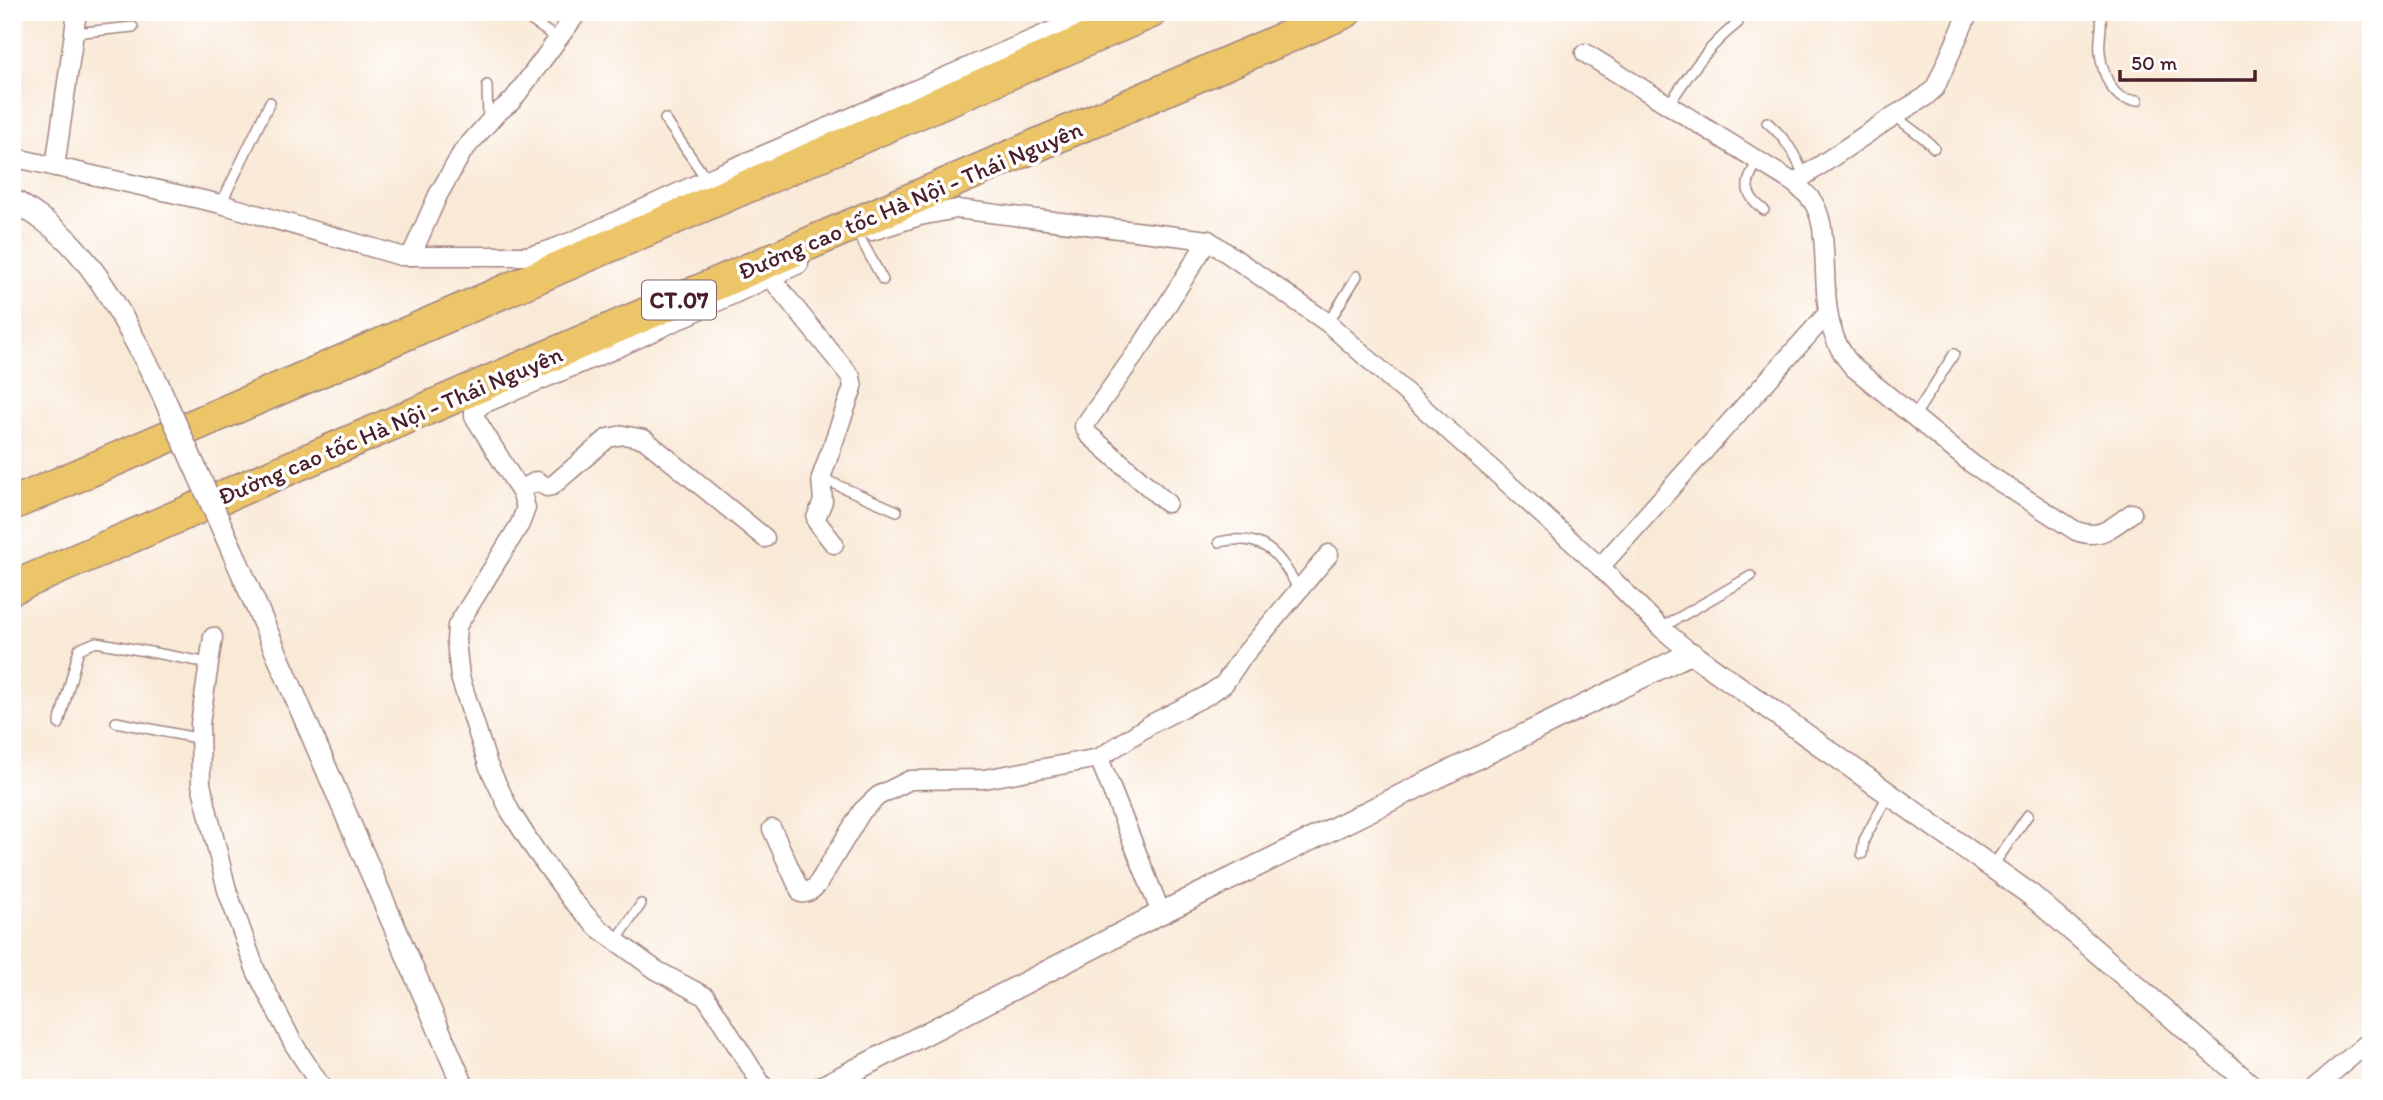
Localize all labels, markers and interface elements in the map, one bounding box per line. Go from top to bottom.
scale bar [2120,38,2255,82]
text: 50 m [2131,50,2178,75]
street label: Đường cao tốc Hà Nội - Thái Nguyên [734,114,1087,286]
road number: CT.07 [642,280,716,320]
street label: Đường cao tốc Hà Nội - Thái Nguyên [214,339,567,511]

